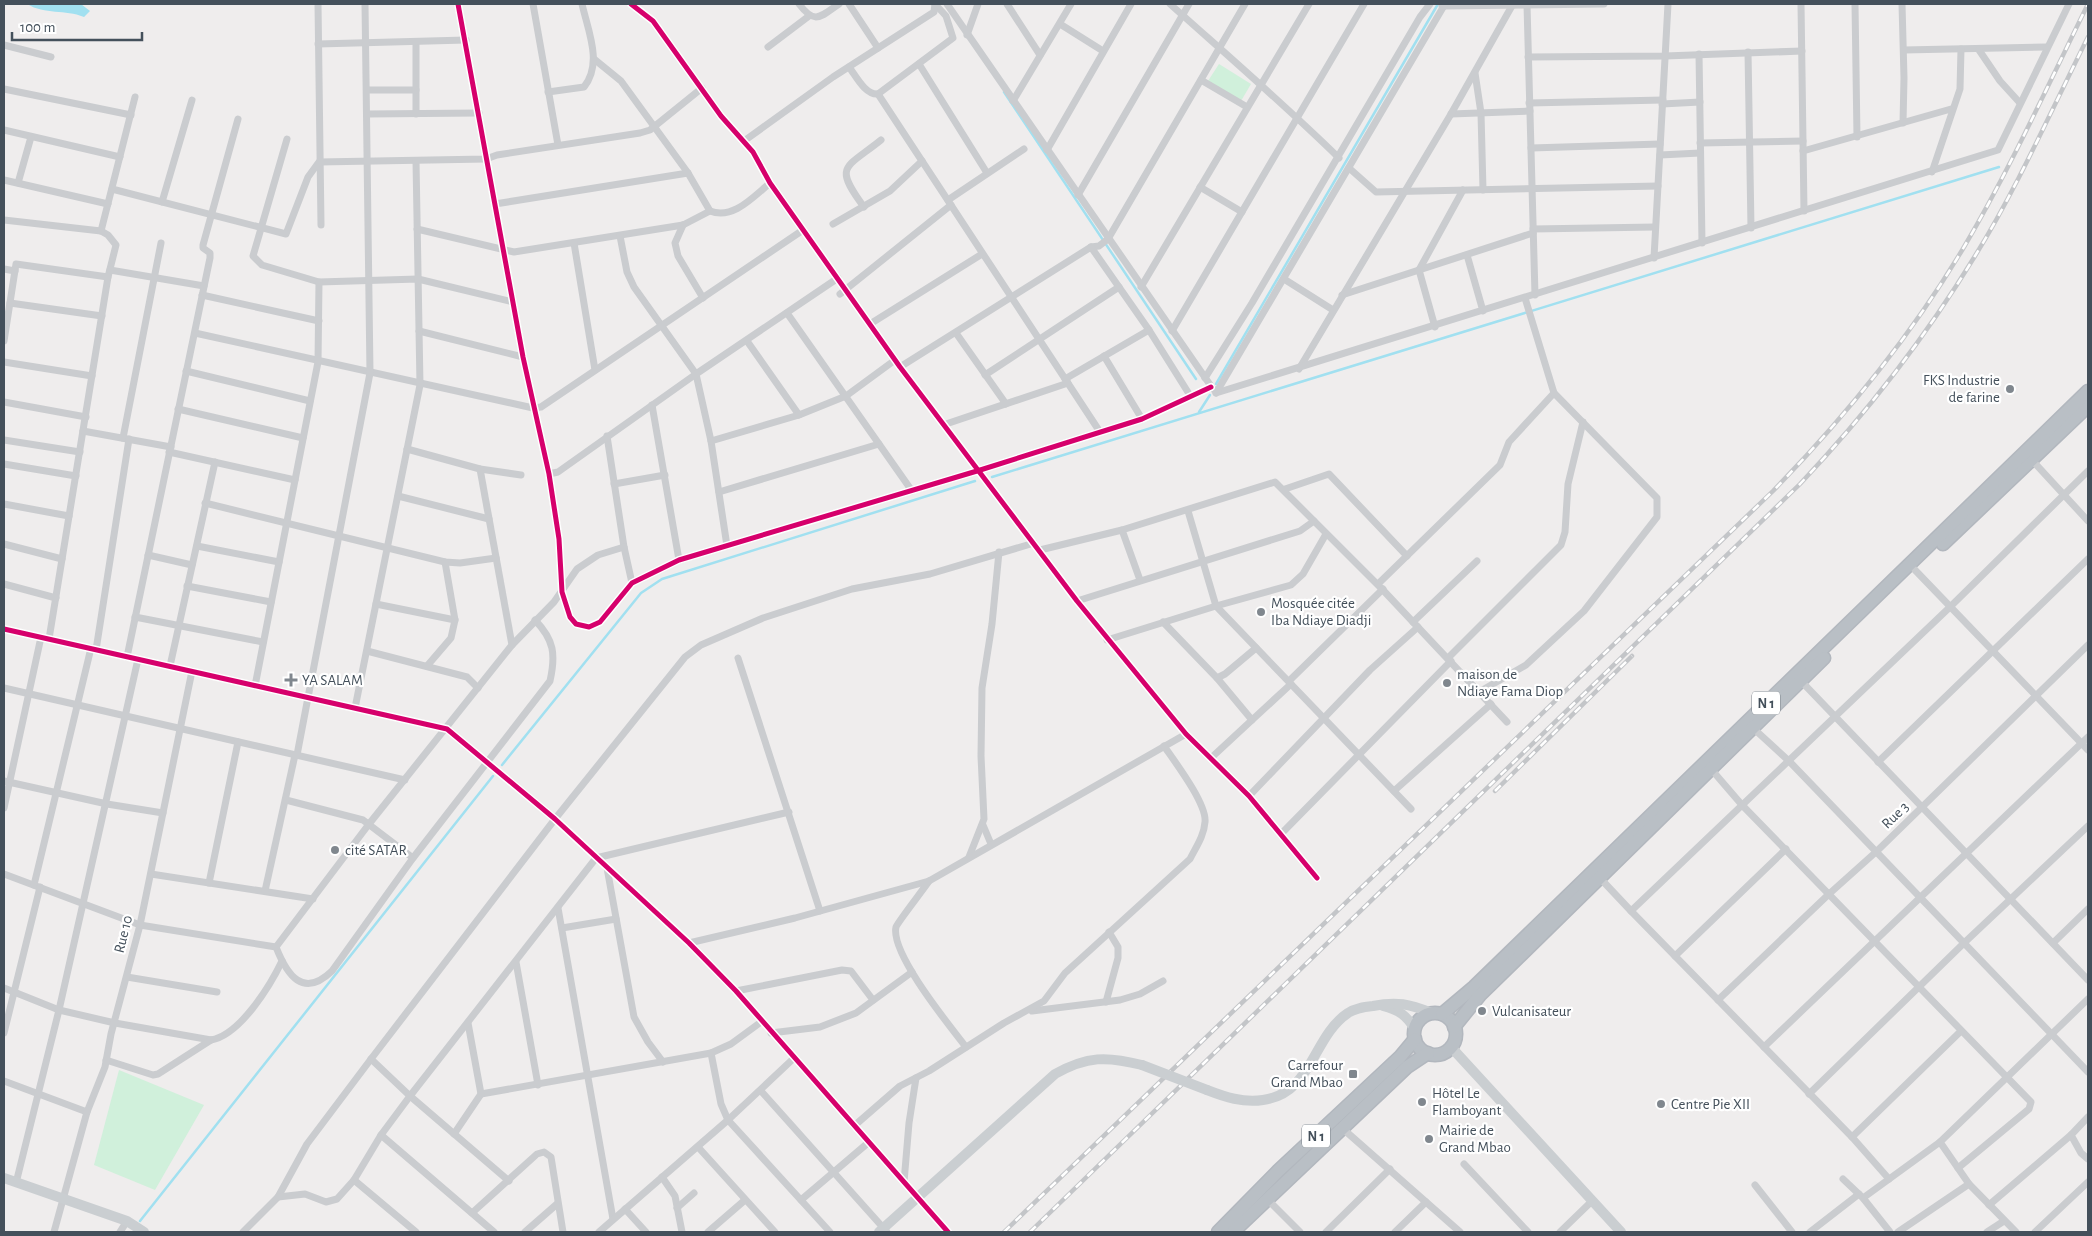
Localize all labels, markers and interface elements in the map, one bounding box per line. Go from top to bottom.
scale bar [12,10,142,42]
text: 100 m [20,20,55,35]
place label: FKS Industrie de farine [1923,373,2000,405]
marker: FKS Industrie de farine [2004,383,2016,395]
place label: Mosquée citée Iba Ndiaye Diadji [1271,596,1371,628]
marker: Mosquée citée Iba Ndiaye Diadji [1255,606,1267,618]
place label: maison de Ndiaye Fama Diop [1457,667,1563,699]
marker: YA SALAM [284,673,298,687]
place label: YA SALAM [302,673,363,688]
marker: maison de Ndiaye Fama Diop [1441,677,1453,689]
road number: N 1 [1752,691,1780,714]
street label: Rue 3 [1879,799,1912,832]
place label: cité SATAR [345,843,407,858]
marker: cité SATAR [329,844,341,856]
street label: Rue 10 [112,914,135,954]
place label: Vulcanisateur [1492,1004,1571,1019]
marker: Vulcanisateur [1476,1005,1488,1017]
place label: Carrefour Grand Mbao [1271,1058,1343,1090]
marker: Carrefour Grand Mbao [1347,1068,1359,1080]
place label: Hôtel Le Flamboyant [1432,1086,1502,1118]
marker: Hôtel Le Flamboyant [1416,1096,1428,1108]
place label: Centre Pie XII [1671,1097,1750,1112]
marker: Centre Pie XII [1655,1098,1667,1110]
place label: Mairie de Grand Mbao [1439,1123,1511,1155]
road number: N 1 [1302,1124,1330,1148]
marker: Mairie de Grand Mbao [1423,1133,1435,1145]

